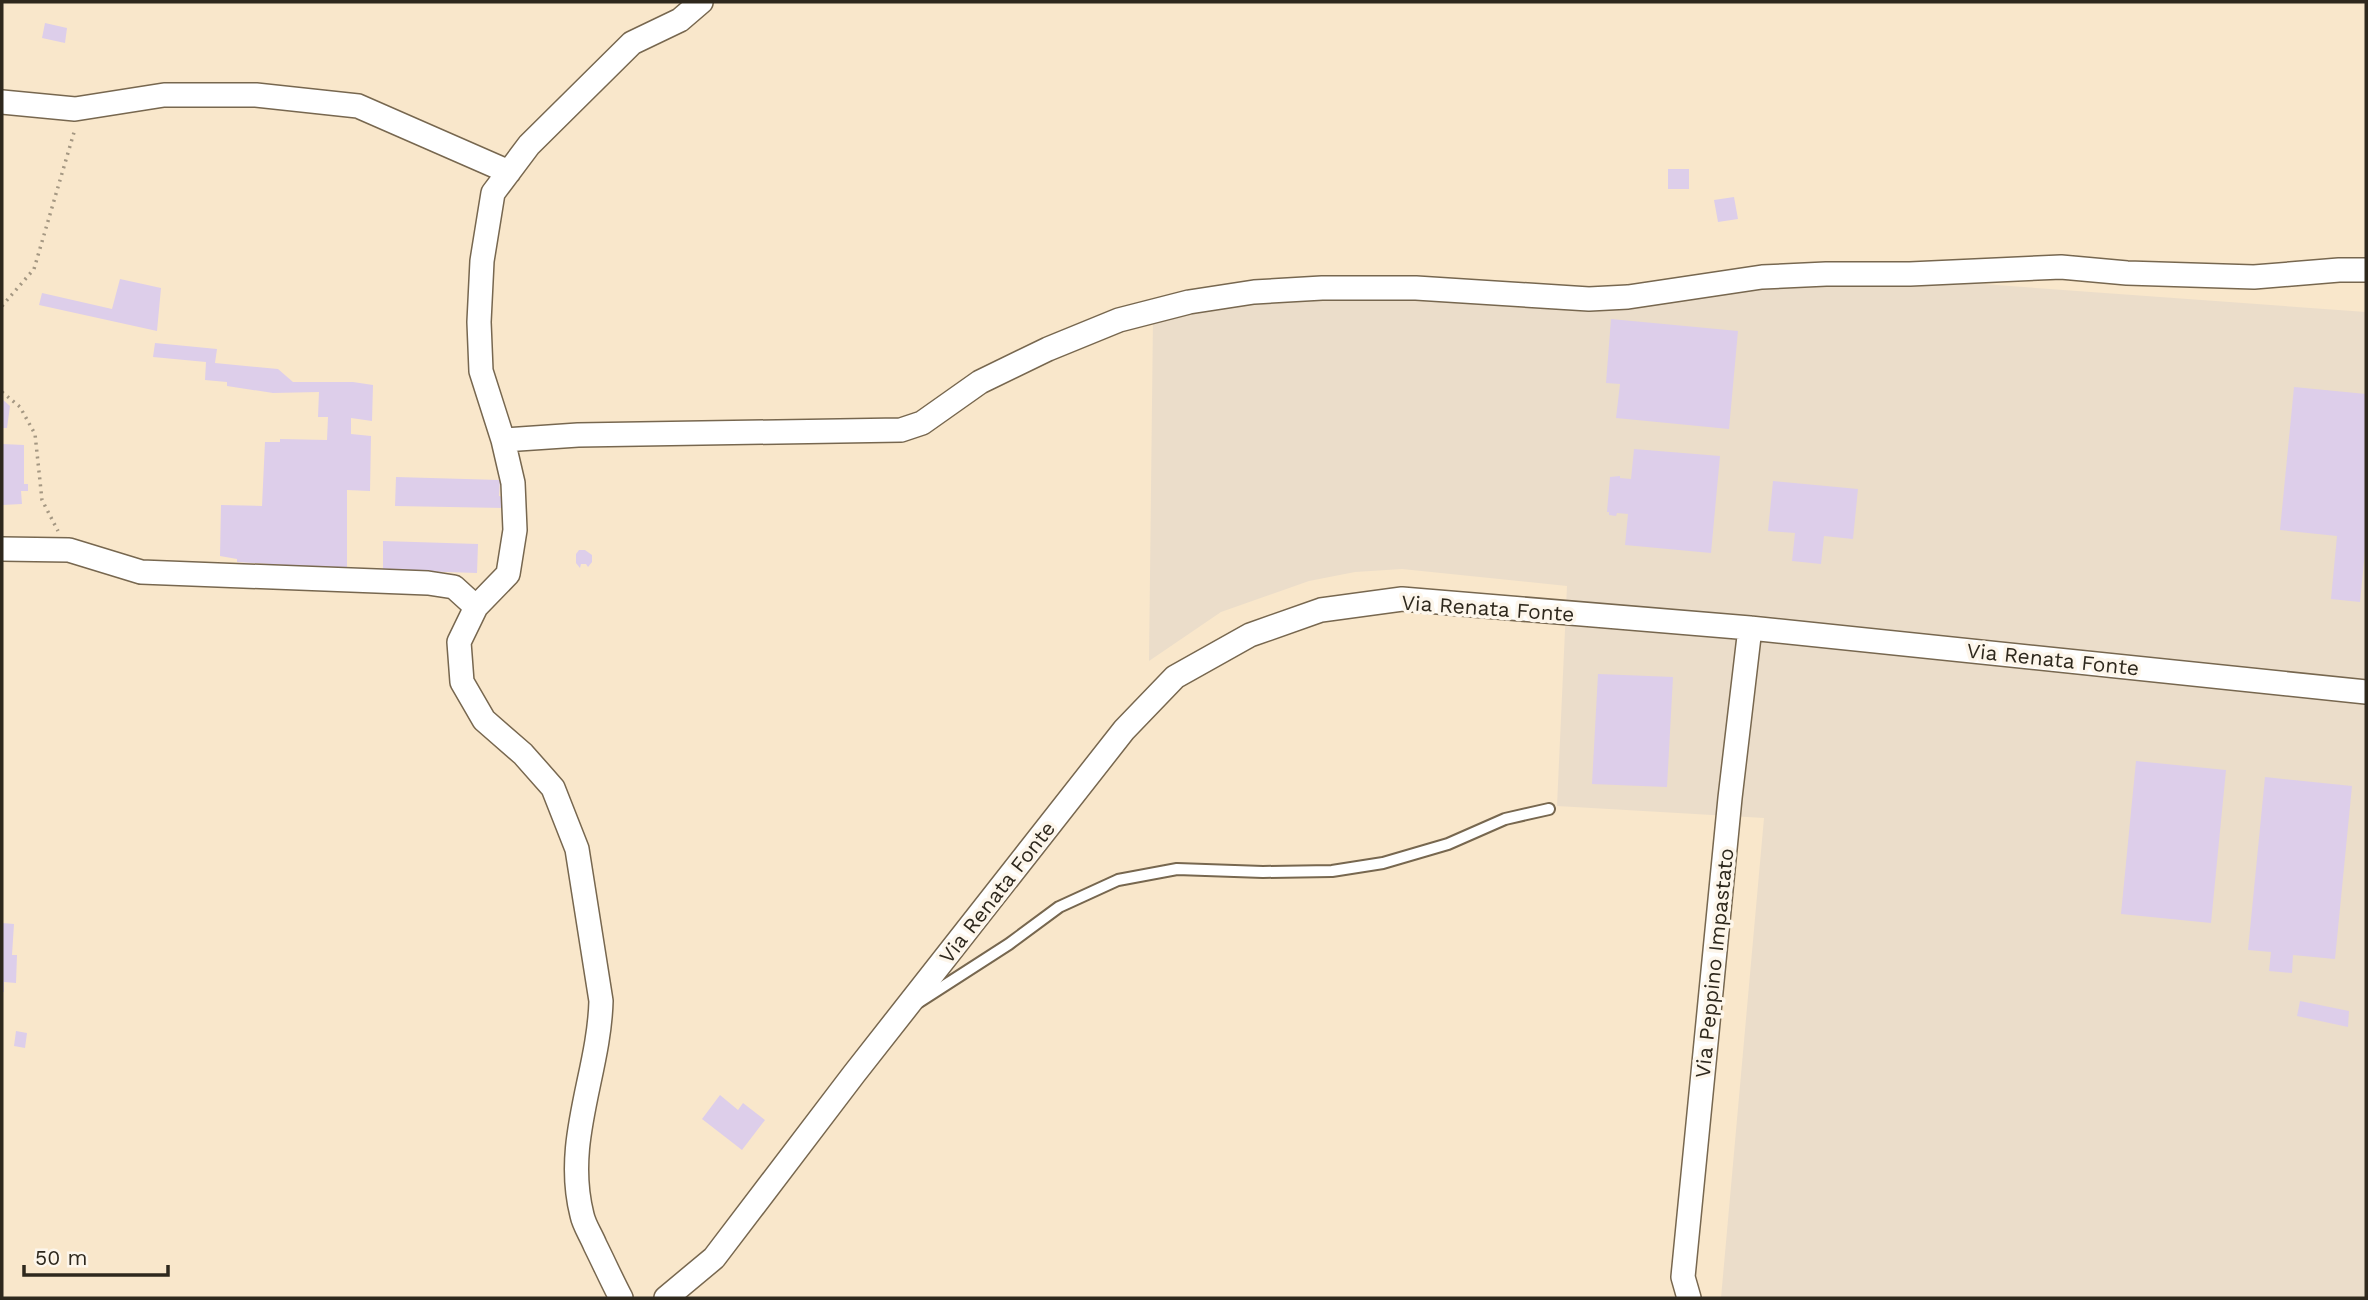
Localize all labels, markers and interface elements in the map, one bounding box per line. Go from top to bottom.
street label: Via Renata Fonte [1401,589,1575,627]
street label: Via Renata Fonte [1965,638,2141,680]
street label: Via Renata Fonte [934,816,1060,968]
street label: Via Peppino Impastato [1689,847,1739,1079]
scale bar [24,1234,168,1278]
text: 50 m [35,1245,87,1270]

